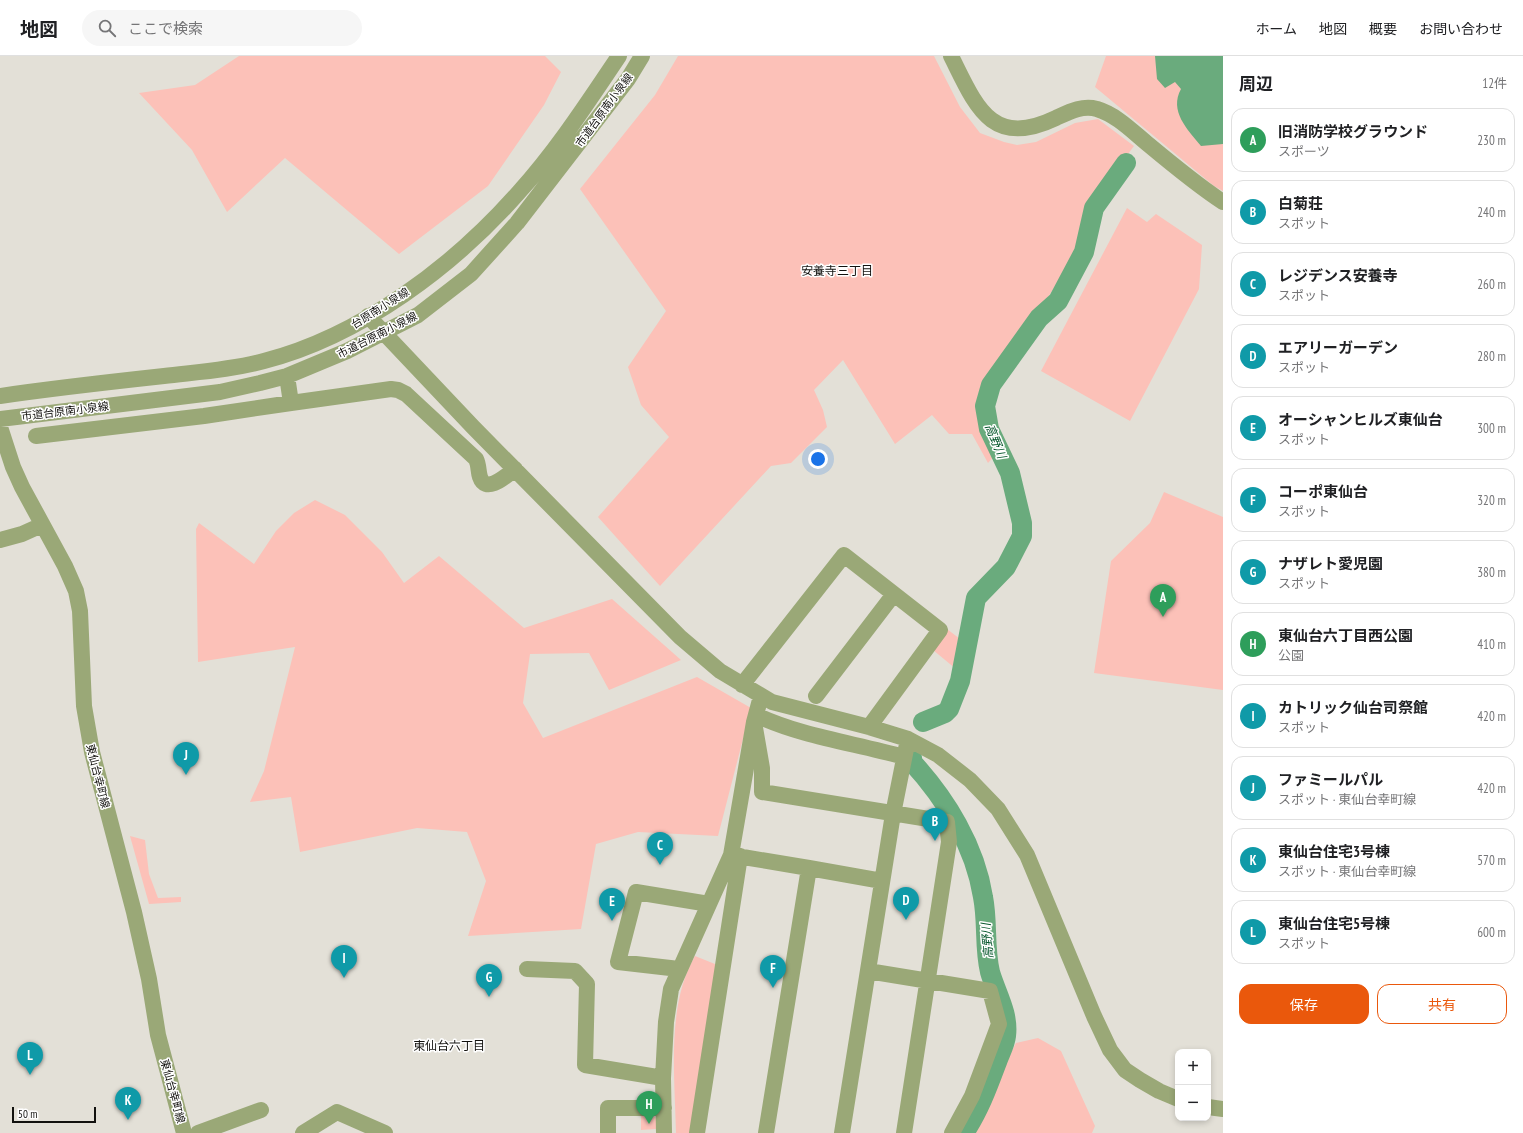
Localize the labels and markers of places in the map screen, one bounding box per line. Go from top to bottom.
pin: A [1150,584,1176,617]
pin: J [173,742,199,775]
pin: B [922,808,948,841]
pin: C [647,832,673,865]
pin: D [893,887,919,920]
pin: E [599,888,625,921]
pin: I [331,945,357,978]
pin: F [760,955,786,988]
pin: G [476,964,502,997]
pin: L [17,1042,43,1075]
pin: K [115,1087,141,1120]
pin: H [636,1091,662,1124]

